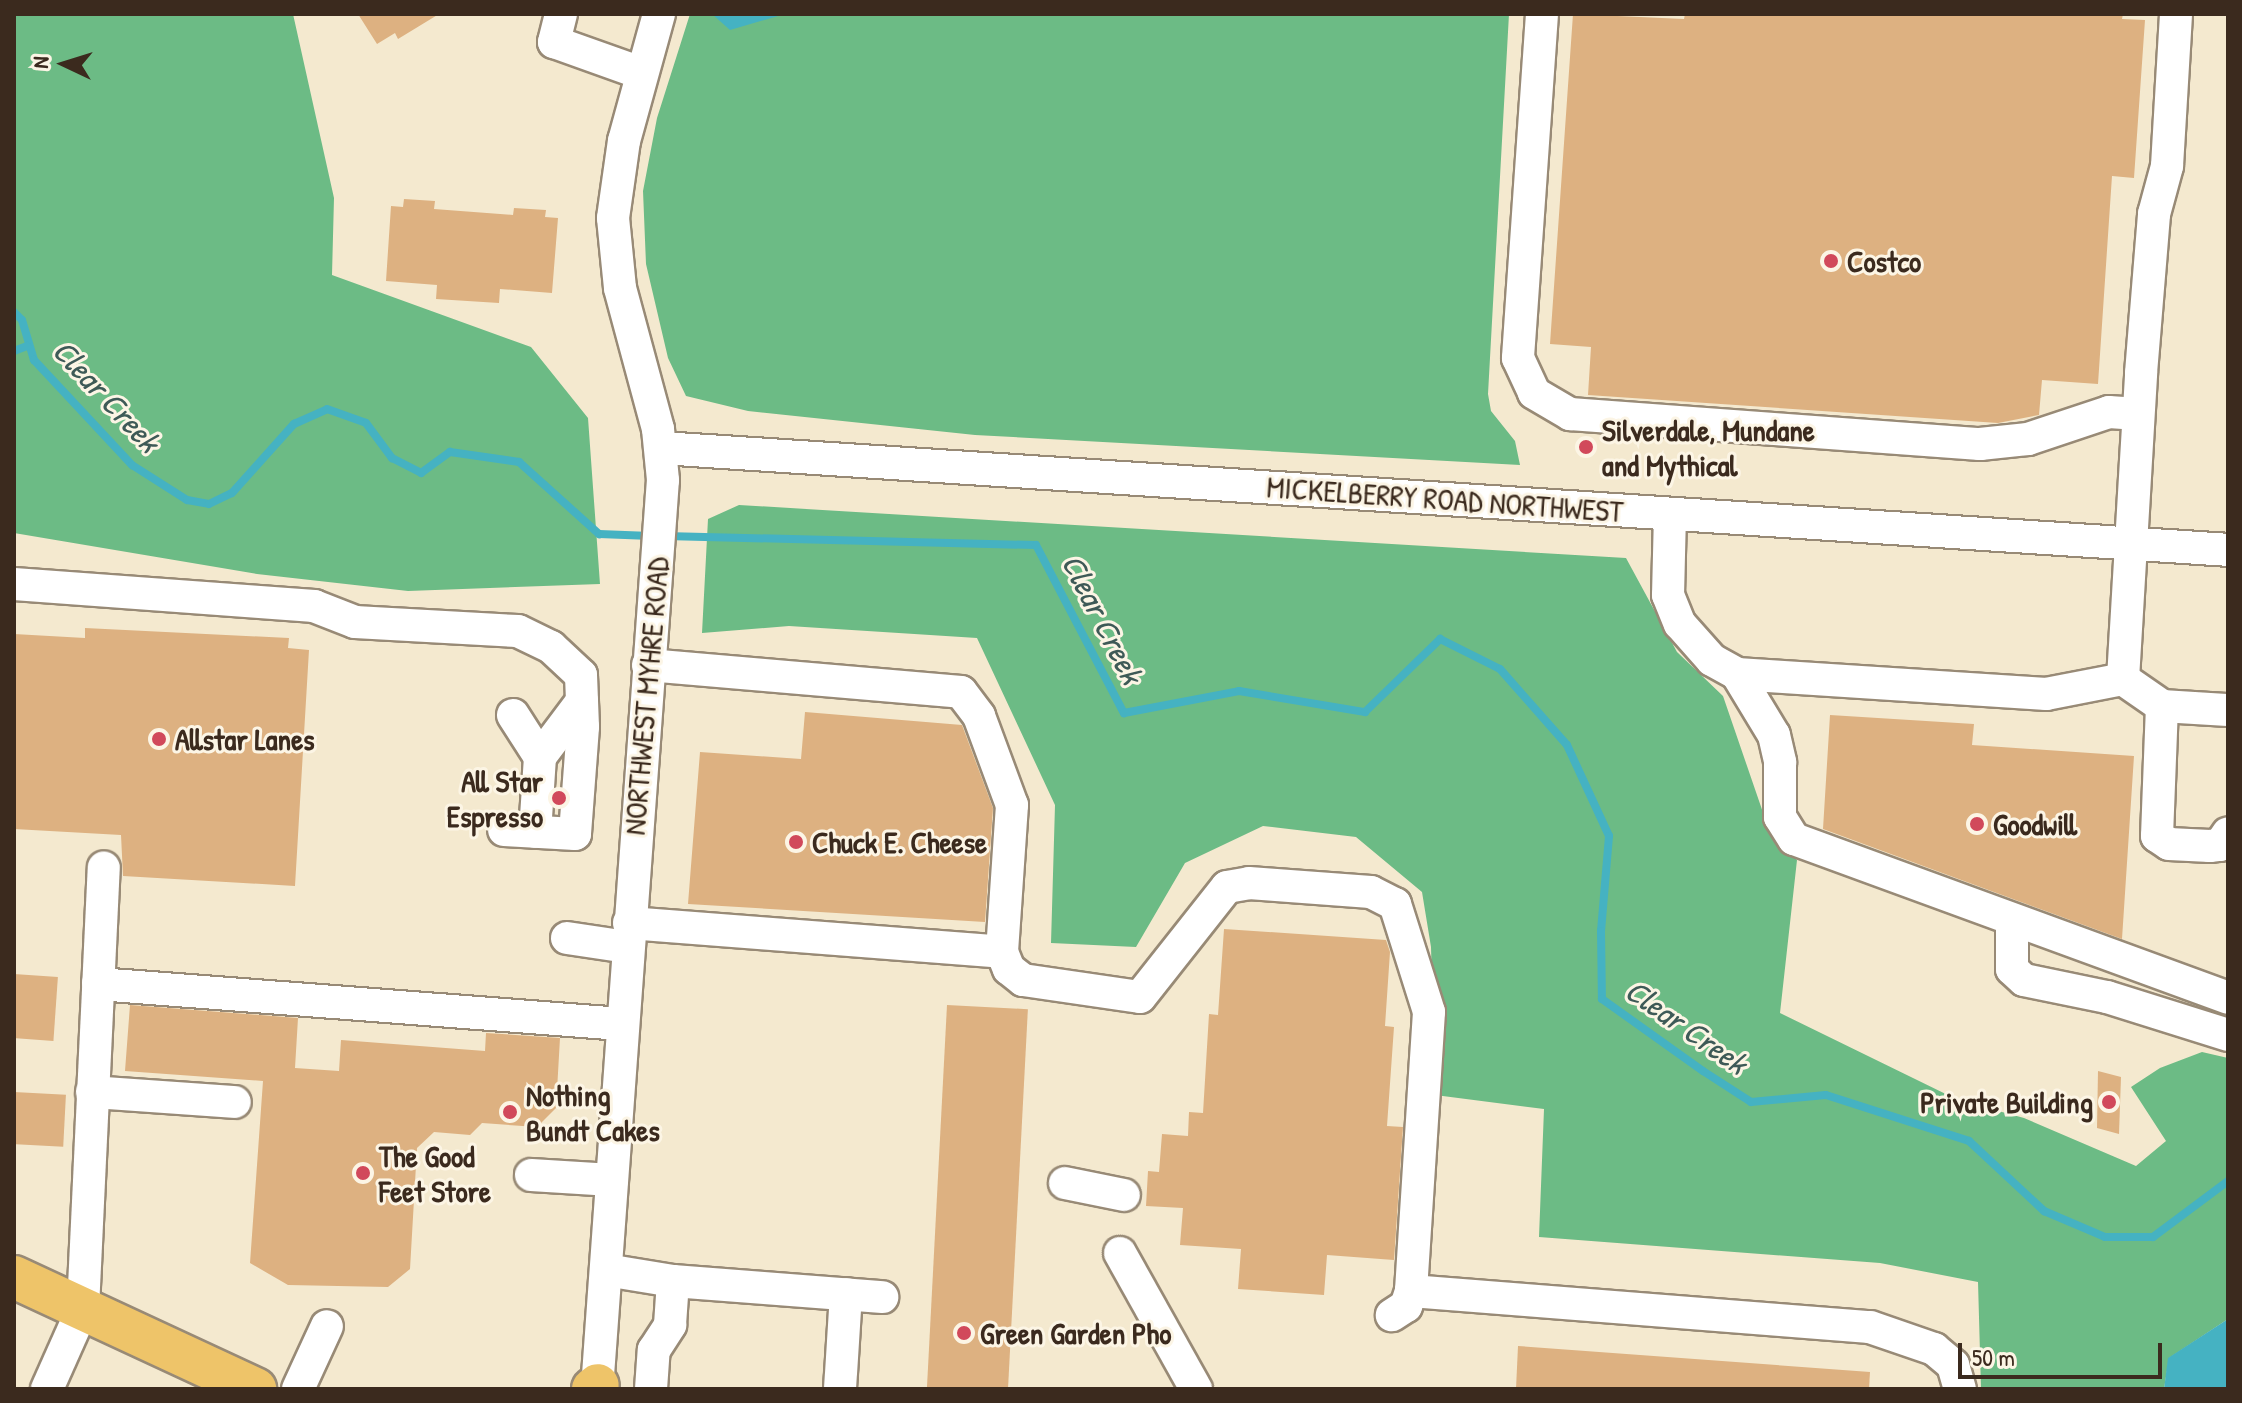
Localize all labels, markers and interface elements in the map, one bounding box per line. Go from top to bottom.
north arrow [24,24,104,104]
text: N [25,55,55,69]
place label: Costco [1847,243,1921,279]
marker: Costco [1822,252,1840,270]
water label: Clear Creek [44,332,168,460]
place label: Silverdale, Mundane and Mythical [1602,412,1815,482]
marker: Silverdale, Mundane and Mythical [1577,438,1595,456]
street label: MICKELBERRY ROAD NORTHWEST [1266,469,1624,529]
water label: Clear Creek [1053,548,1151,690]
street label: NORTHWEST MYHRE ROAD [616,556,676,836]
place label: Allstar Lanes [175,721,315,757]
marker: Allstar Lanes [150,730,168,748]
place label: All Star Espresso [447,763,543,834]
marker: All Star Espresso [550,789,568,807]
place label: Goodwill [1993,806,2077,842]
marker: Goodwill [1968,815,1986,833]
place label: Chuck E. Cheese [812,824,987,860]
marker: Chuck E. Cheese [787,833,805,851]
water label: Clear Creek [1618,971,1754,1083]
place label: Nothing Bundt Cakes [526,1077,660,1148]
place label: Private Building [1920,1084,2093,1120]
marker: Private Building [2100,1093,2118,1111]
marker: Nothing Bundt Cakes [501,1103,519,1121]
place label: The Good Feet Store [379,1138,491,1208]
marker: The Good Feet Store [354,1164,372,1182]
place label: Green Garden Pho [980,1315,1171,1351]
marker: Green Garden Pho [955,1324,973,1342]
scale bar [1962,1327,2166,1377]
text: 50 m [1972,1341,2015,1373]

